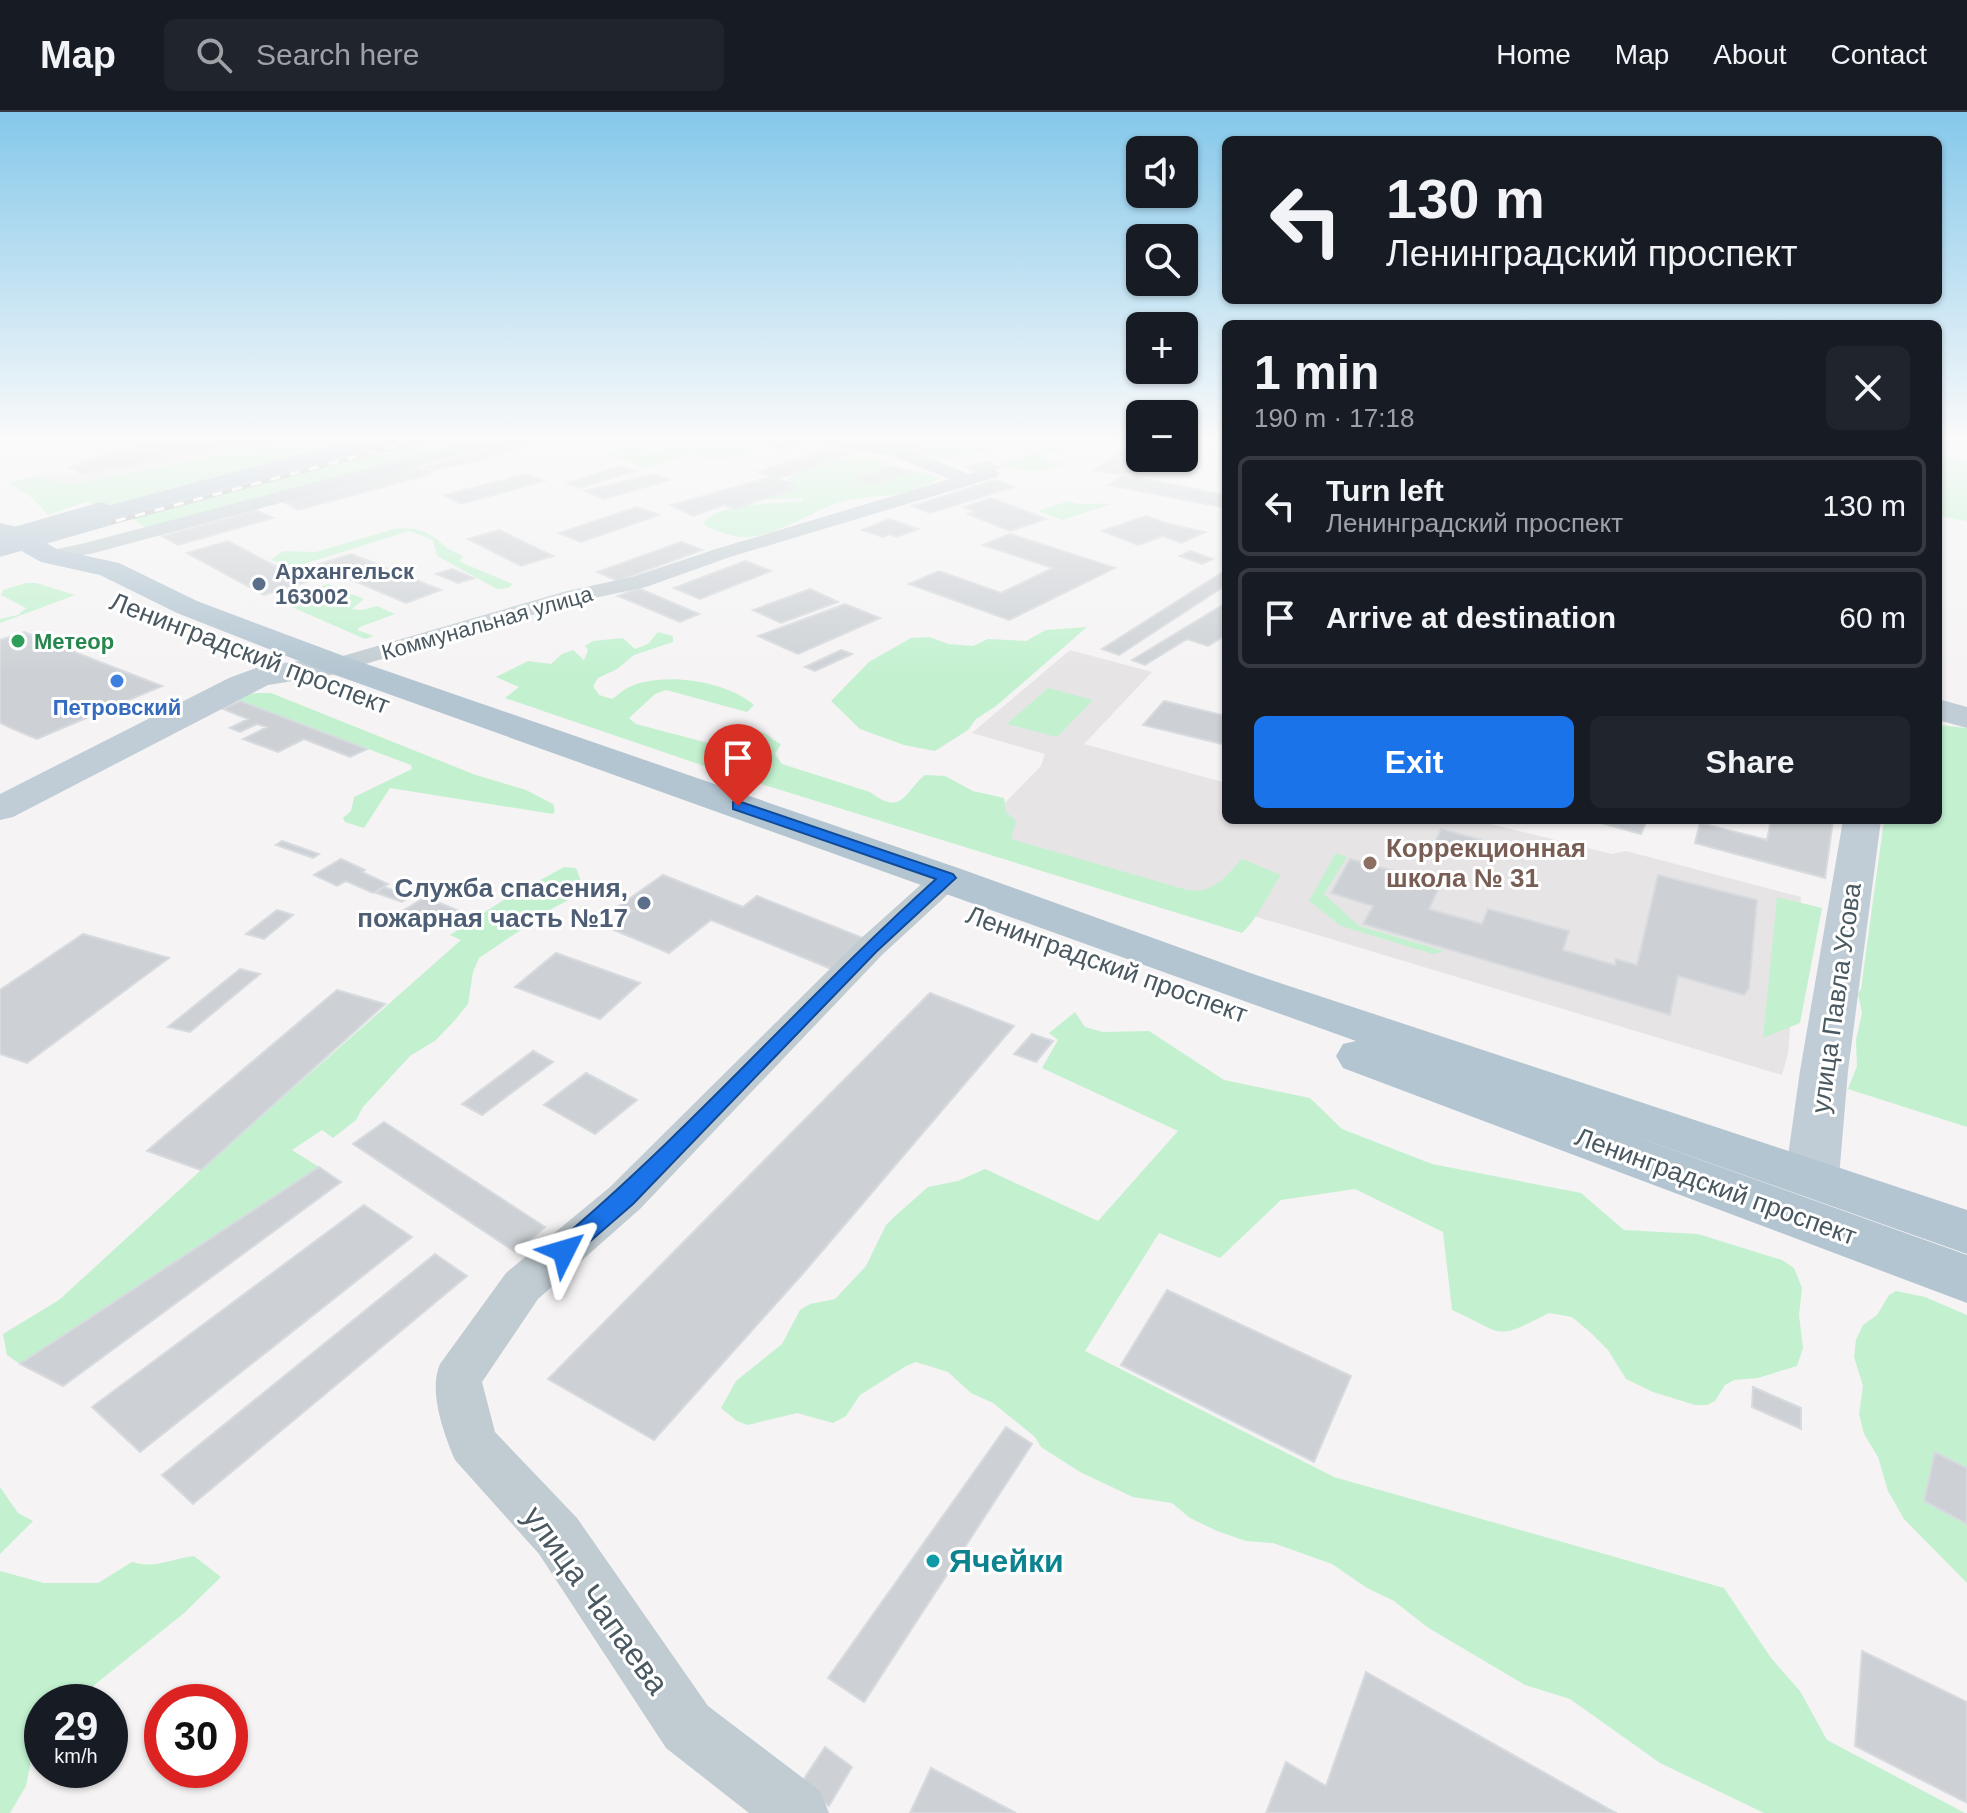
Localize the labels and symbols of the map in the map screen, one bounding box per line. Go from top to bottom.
place label: Архангельск 163002 [275,559,415,609]
marker: Архангельск 163002 [250,575,268,593]
street label: Коммунальная улица [379,581,596,665]
street label: Ленинградский проспект [106,586,394,720]
place label: Метеор [34,629,114,654]
marker: Метеор [9,632,27,650]
marker: Петровский [108,672,126,690]
place label: Петровский [53,695,181,720]
pin [704,724,772,806]
place label: Коррекционная школа № 31 [1386,833,1586,893]
marker: Коррекционная школа № 31 [1361,854,1379,872]
place label: Служба спасения, пожарная часть №17 [357,873,628,933]
street label: улица Павла Усова [1805,880,1867,1115]
marker: Служба спасения, пожарная часть №17 [635,894,653,912]
street label: Ленинградский проспект [962,899,1252,1029]
street label: Ленинградский проспект [1571,1121,1861,1251]
position arrow [522,1209,606,1293]
street label: улица Чапаева [516,1499,676,1701]
place label: Ячейки [949,1543,1064,1579]
marker: Ячейки [924,1552,942,1570]
speed limit sign: 30 [144,1684,248,1788]

